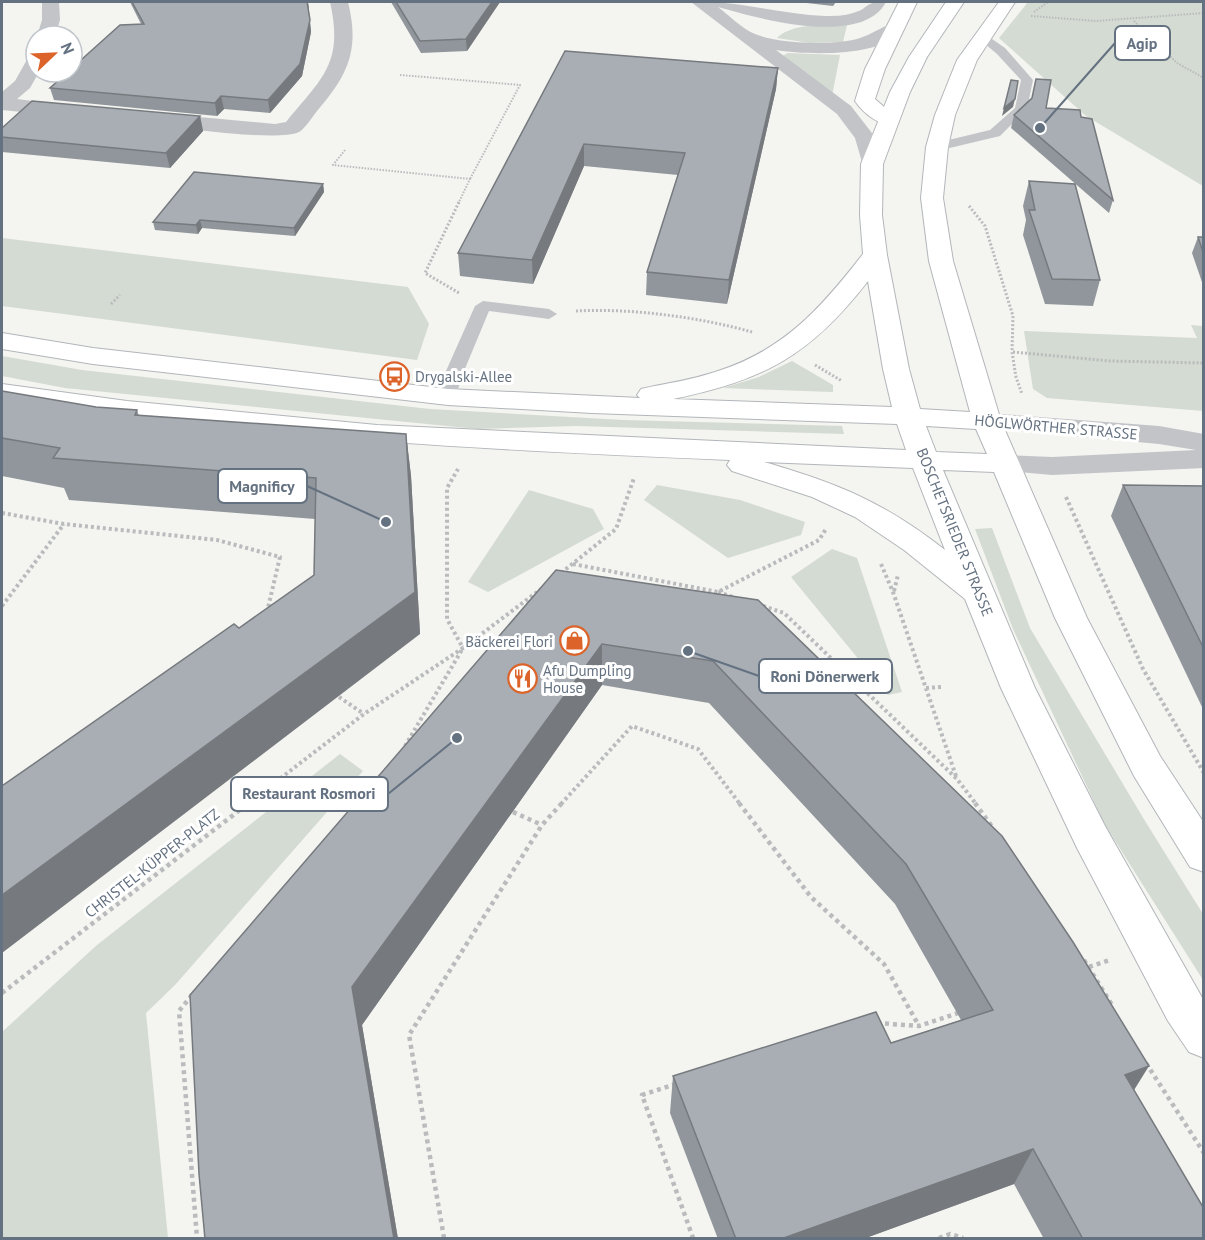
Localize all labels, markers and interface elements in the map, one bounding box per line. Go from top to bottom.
north arrow [24,24,84,84]
callout: Agip [1115,26,1170,60]
text: Agip [1127,33,1158,53]
text: N [57,39,79,57]
bus stop icon: Drygalski-Allee [378,360,410,392]
place label: Drygalski-Allee [415,367,512,386]
street label: HÖGLWÖRTHER STRASSE [974,410,1138,444]
street label: BOSCHETSRIEDER STRASSE [913,445,997,619]
callout: Magnificy [218,469,307,503]
text: Magnificy [229,476,295,496]
shop icon: Bäckerei Flori [558,625,590,657]
place label: Bäckerei Flori [465,632,553,651]
callout: Roni Dönerwerk [759,659,892,693]
place label: Afu Dumpling House [543,661,632,697]
restaurant icon: Afu Dumpling House [506,663,538,695]
text: Roni Dönerwerk [771,666,880,686]
callout: Restaurant Rosmori [231,777,388,811]
text: Restaurant Rosmori [242,783,376,803]
street label: CHRISTEL-KÜPPER-PLATZ [81,804,223,922]

